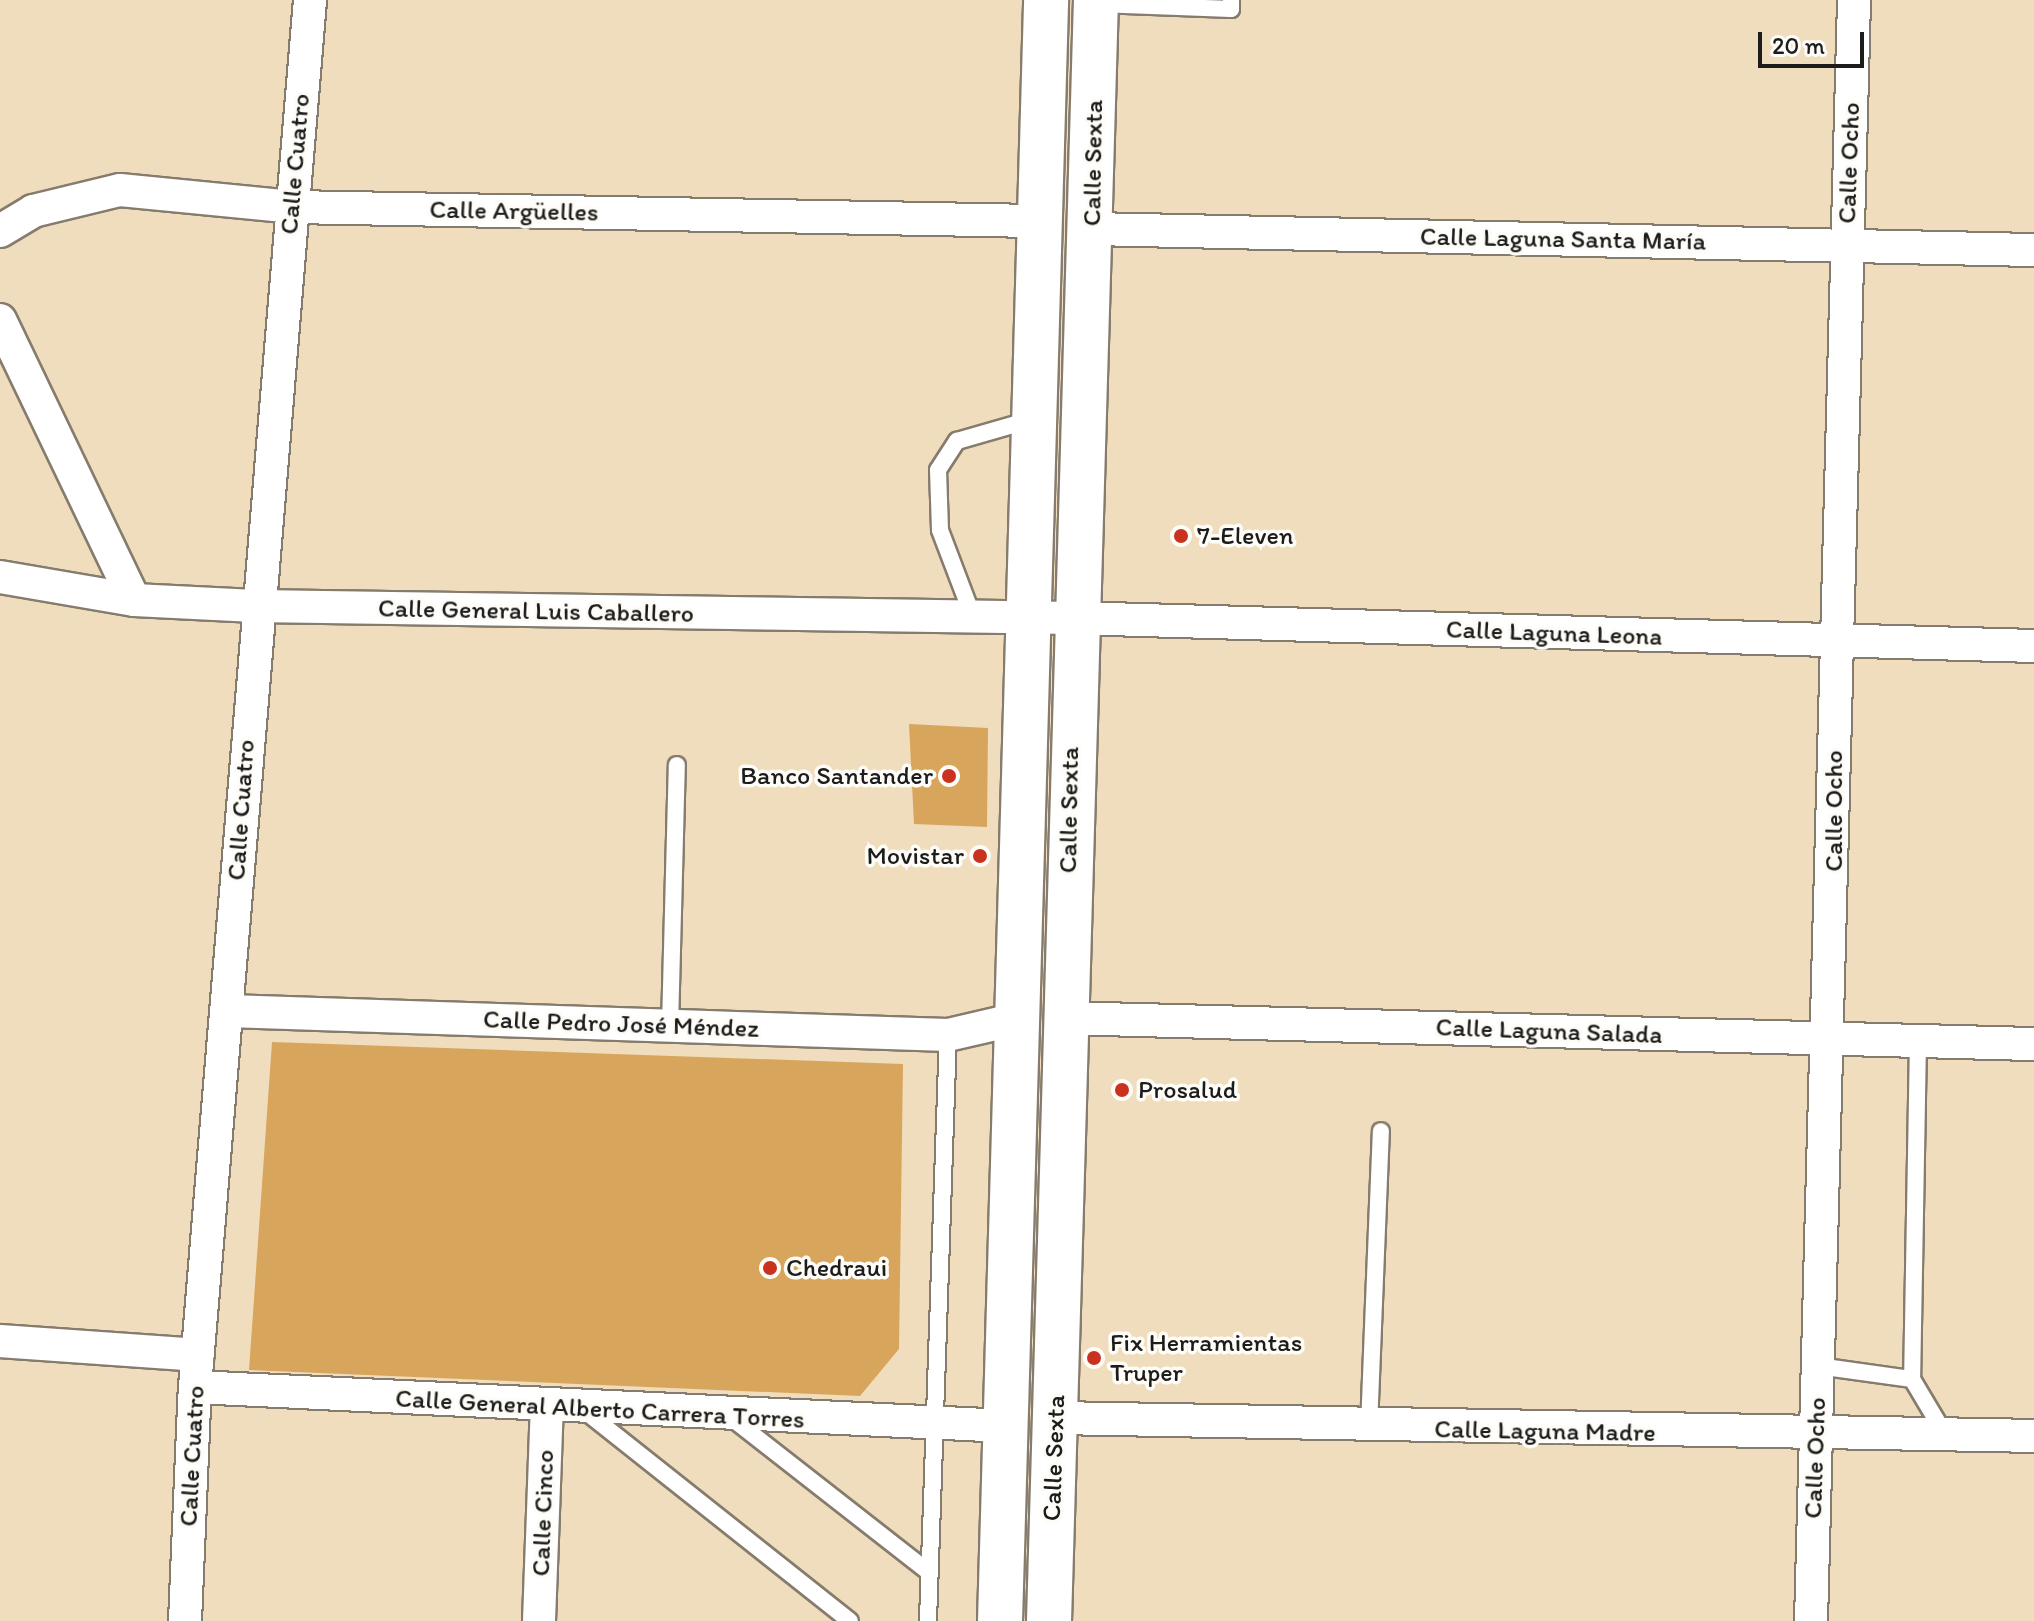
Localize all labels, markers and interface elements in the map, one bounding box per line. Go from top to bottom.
scale bar [1762,16,1868,66]
text: 20 m [1772,31,1825,60]
street label: Calle Cuatro [273,93,317,235]
street label: Calle Sexta [1076,100,1110,226]
street label: Calle Ocho [1831,102,1867,224]
street label: Calle Argüelles [429,194,599,228]
street label: Calle Laguna Santa María [1420,221,1706,257]
place label: 7-Eleven [1197,520,1294,552]
marker: 7-Eleven [1172,527,1190,545]
street label: Calle General Luis Caballero [378,593,694,629]
street label: Calle Laguna Leona [1445,614,1663,652]
street label: Calle Cuatro [221,739,261,881]
street label: Calle Sexta [1052,747,1086,873]
street label: Calle Ocho [1818,751,1850,871]
place label: Banco Santander [740,760,933,792]
marker: Banco Santander [940,767,958,785]
place label: Movistar [866,840,964,872]
marker: Movistar [971,847,989,865]
street label: Calle Pedro José Méndez [483,1004,759,1044]
street label: Calle Laguna Salada [1435,1011,1663,1051]
place label: Prosalud [1138,1074,1237,1106]
marker: Prosalud [1113,1081,1131,1099]
place label: Chedraui [786,1252,887,1284]
marker: Chedraui [761,1259,779,1277]
place label: Fix Herramientas Truper [1110,1327,1302,1388]
marker: Fix Herramientas Truper [1085,1349,1103,1367]
street label: Calle General Alberto Carrera Torres [395,1383,805,1435]
street label: Calle Cuatro [173,1385,211,1527]
street label: Calle Sexta [1036,1395,1072,1521]
street label: Calle Ocho [1797,1397,1833,1519]
street label: Calle Laguna Madre [1434,1413,1656,1449]
street label: Calle Cinco [525,1449,561,1577]

